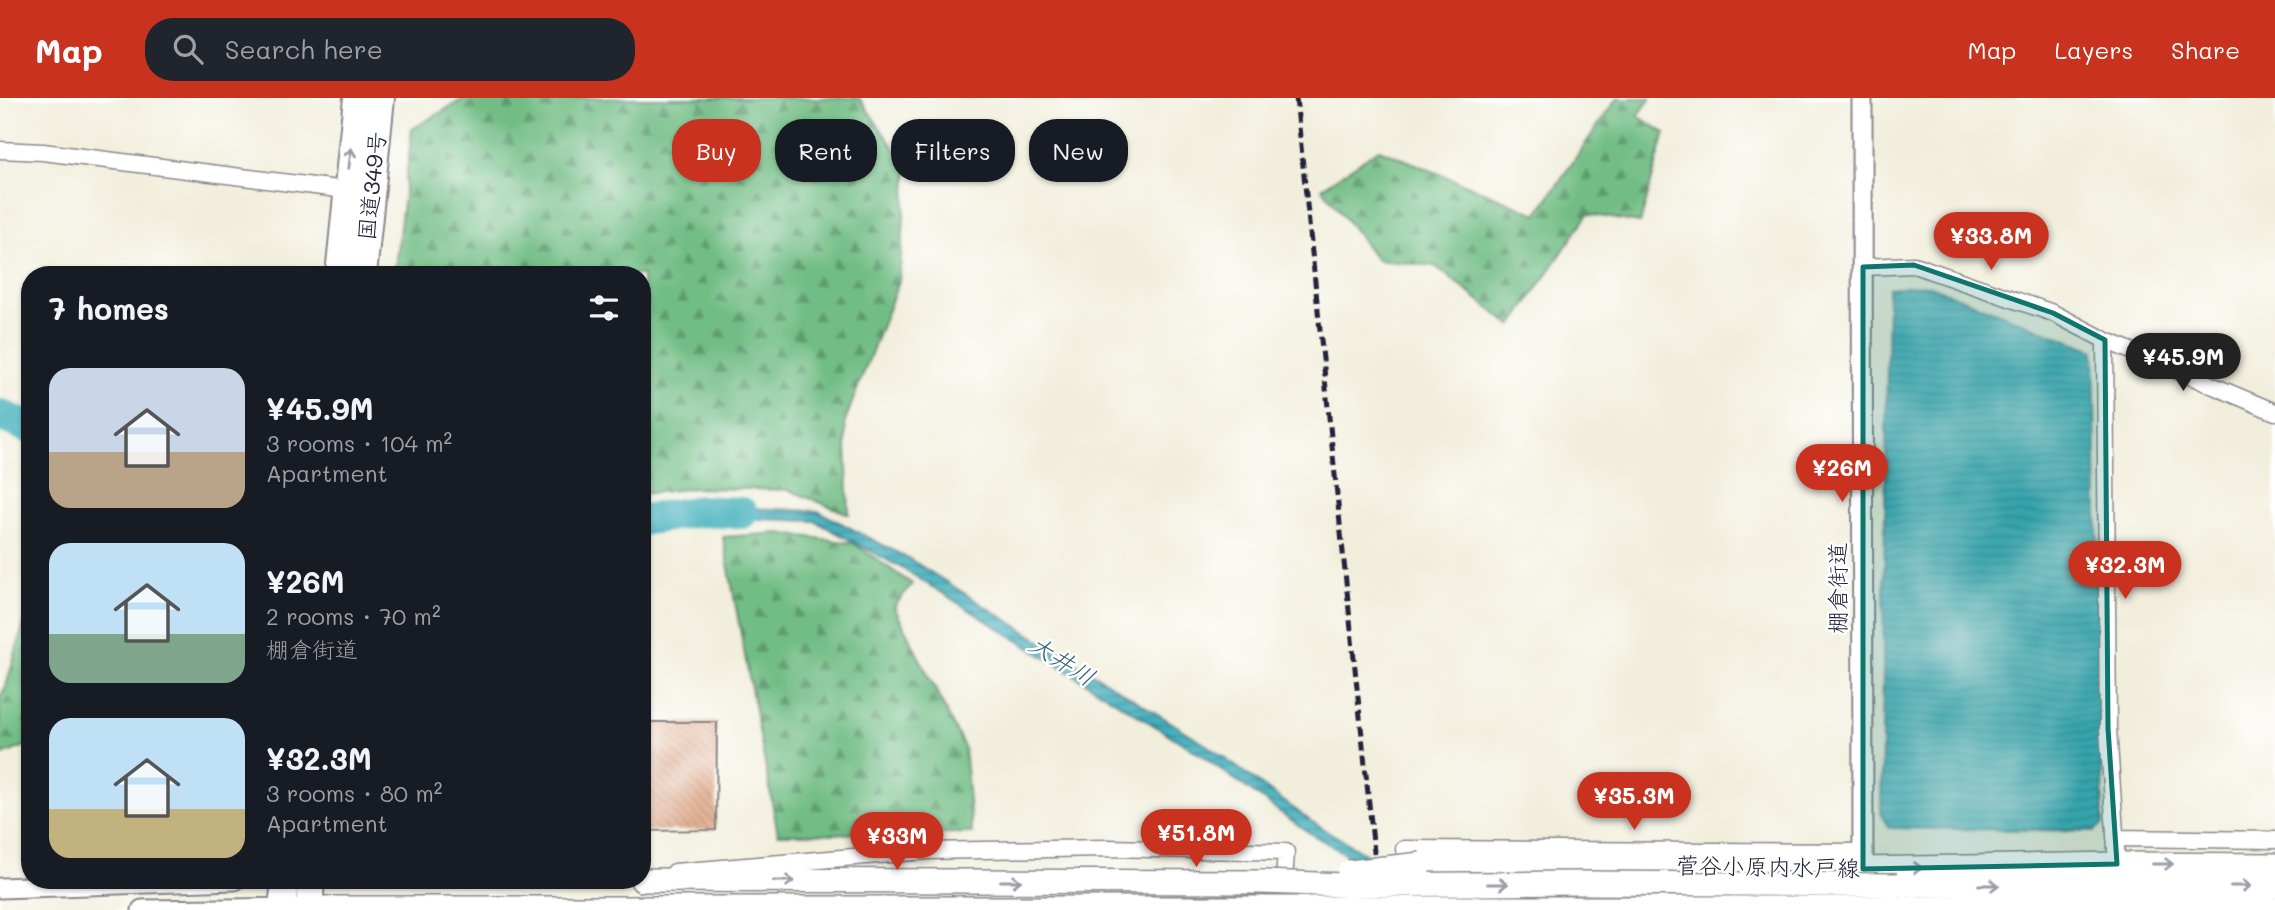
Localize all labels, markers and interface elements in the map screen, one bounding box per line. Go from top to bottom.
search box [145,18,635,81]
text: Map [35,28,103,71]
icon: search [169,30,207,68]
text: Search here [225,32,383,66]
text: Map [1968,34,2016,65]
text: Layers [2054,34,2133,65]
text: Share [2171,34,2240,65]
chip: Buy [672,119,761,182]
chip: Rent [775,119,877,182]
chip: Filters [891,119,1015,182]
chip: New [1029,119,1128,182]
street label: 国道349号 [350,130,392,242]
one-way arrow [343,147,356,170]
pin: ¥33.8M [1934,212,2048,272]
text: ¥33.8M [1950,220,2032,250]
text: 7 homes [49,288,169,328]
icon: filters [585,289,623,327]
pin: ¥45.9M [2126,334,2240,393]
text: ¥45.9M [2142,341,2224,371]
text: ¥45.9M [266,388,374,428]
icon: home [105,396,189,480]
text: 3 rooms · 104 m² [266,428,452,458]
pin: ¥26M [1801,444,1883,504]
text: ¥26M [1812,452,1872,482]
text: Apartment [266,458,388,488]
street label: 棚倉街道 [1822,542,1852,634]
pin: ¥32.3M [2068,542,2182,601]
text: ¥32.3M [2084,549,2166,579]
text: ¥26M [266,561,345,601]
icon: home [105,571,189,655]
text: 2 rooms · 70 m² [266,601,441,631]
water label: 大井川 [1024,628,1102,692]
text: 棚倉街道 [266,634,358,664]
text: ¥32.3M [266,738,372,778]
icon: home [105,746,189,830]
pin: ¥35.3M [1577,772,1691,832]
text: 3 rooms · 80 m² [266,778,442,808]
text: ¥35.3M [1593,780,1675,810]
text: Apartment [266,808,388,838]
pin: ¥51.8M [1139,810,1253,869]
pin: ¥33M [856,812,938,872]
text: ¥51.8M [1157,817,1235,847]
text: ¥33M [866,820,928,850]
street label: 菅谷小原内水戸線 [1676,849,1860,883]
one-way arrow [2152,857,2175,871]
one-way arrow [1900,861,1923,875]
one-way arrow [772,874,795,888]
one-way arrow [1000,875,1023,888]
one-way arrow [1486,877,1509,891]
one-way arrow [1978,878,2001,892]
one-way arrow [2230,879,2253,893]

